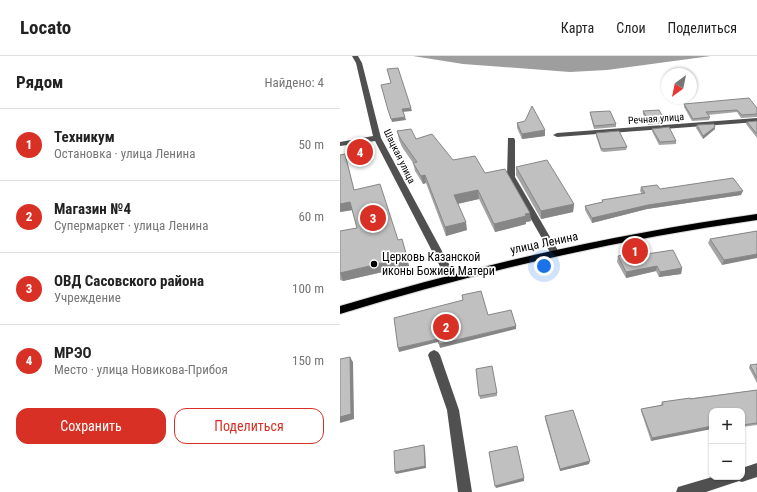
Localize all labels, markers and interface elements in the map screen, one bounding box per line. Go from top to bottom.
text: Locato [20,16,71,39]
text: Карта [561,20,594,36]
text: Слои [616,20,646,36]
text: Поделиться [668,20,737,36]
north arrow [661,68,697,104]
text: Рядом [16,72,63,92]
text: Найдено: 4 [264,75,324,90]
street label: Речная улица [628,111,685,126]
street label: Шацкая улица [382,127,418,185]
text: Техникум [54,128,115,146]
text: 1 [26,137,32,152]
text: 50 m [298,137,324,152]
pin: 4 [347,137,373,167]
text: Остановка · улица Ленина [54,146,195,161]
text: Магазин №4 [54,200,131,218]
pin: 3 [360,203,386,233]
text: 2 [26,209,32,224]
text: 60 m [298,209,324,224]
text: Супермаркет · улица Ленина [54,218,208,233]
street label: улица Ленина [509,229,579,257]
pin: 1 [622,236,648,266]
place label: Церковь Казанской иконы Божией Матери [382,250,495,278]
your location [534,256,554,276]
marker: Церковь Казанской иконы Божией Матери [369,259,379,269]
text: ОВД Сасовского района [54,272,204,290]
text: 3 [26,281,32,296]
text: 100 m [292,281,324,296]
text: Учреждение [54,290,121,305]
pin: 2 [433,312,459,342]
text: МРЭО [54,344,91,362]
text: 4 [26,353,32,368]
text: 150 m [292,353,324,368]
text: Место · улица Новикова-Прибоя [54,362,228,377]
button: Сохранить [16,408,166,444]
button: Поделиться [174,408,324,444]
map controls [709,408,745,480]
button: + [709,408,745,444]
button: − [709,444,745,480]

